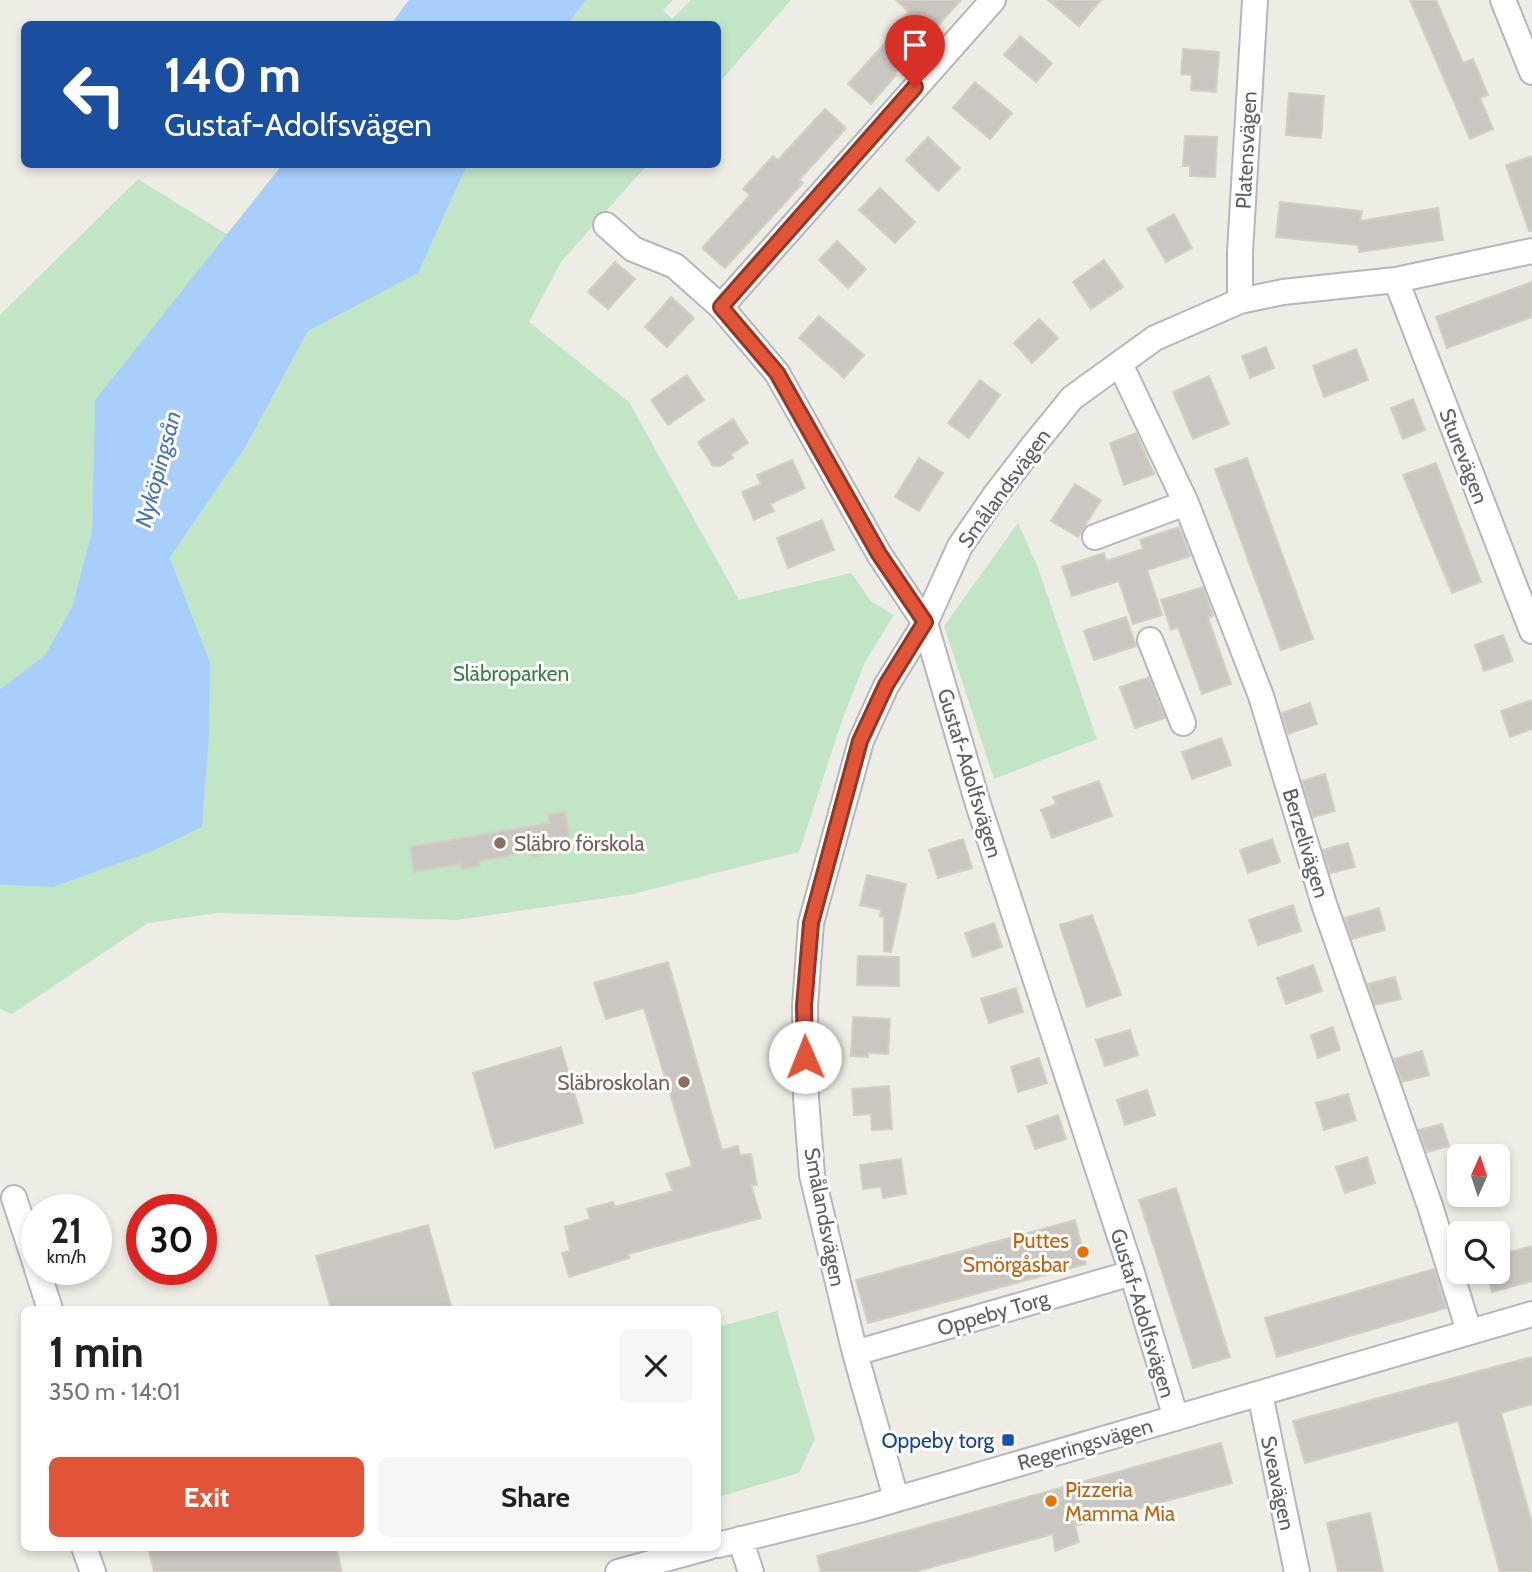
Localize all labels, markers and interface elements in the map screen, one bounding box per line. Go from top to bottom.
pin [885,15,945,87]
icon: arrive [896,26,934,64]
text: 140 m [164,45,301,104]
icon: left [49,49,140,140]
street label: Platensvägen [1230,90,1262,210]
text: Gustaf-Adolfsvägen [164,105,432,144]
street label: Sturevägen [1434,405,1494,507]
water label: Nyköpingsån [129,408,187,530]
street label: Smålandsvägen [952,424,1056,552]
park label: Släbroparken [453,661,569,686]
street label: Gustaf-Adolfsvägen [932,685,1008,861]
street label: Berzelivägen [1278,785,1334,901]
place label: Släbro förskola [514,831,645,856]
marker: Släbro förskola [492,835,508,851]
position arrow [768,1020,842,1094]
place label: Släbroskolan [557,1070,670,1095]
marker: Släbroskolan [676,1074,692,1090]
north arrow [1447,1144,1510,1208]
map controls [1447,1144,1510,1284]
street label: Smålandsvägen [799,1145,851,1289]
speed limit sign: 30 [126,1194,217,1285]
text: 21 [51,1209,82,1252]
button: search [1447,1221,1510,1284]
street label: Gustaf-Adolfsvägen [1105,1225,1181,1401]
place label: Puttes Smörgåsbar [963,1228,1069,1277]
marker: Puttes Smörgåsbar [1075,1244,1091,1260]
text: km/h [47,1246,86,1268]
street label: Oppeby Torg [934,1285,1052,1341]
text: 1 min [49,1326,144,1378]
button: close [619,1329,693,1403]
text: 350 m · 14:01 [49,1378,180,1406]
street label: Regeringsvägen [1015,1413,1155,1475]
place label: Oppeby torg [882,1428,995,1453]
marker: Oppeby torg [1000,1432,1016,1448]
street label: Sveavägen [1256,1434,1300,1532]
button: Exit [49,1457,364,1537]
button: Share [378,1457,693,1537]
place label: Pizzeria Mamma Mia [1065,1477,1175,1526]
marker: Pizzeria Mamma Mia [1043,1493,1059,1509]

